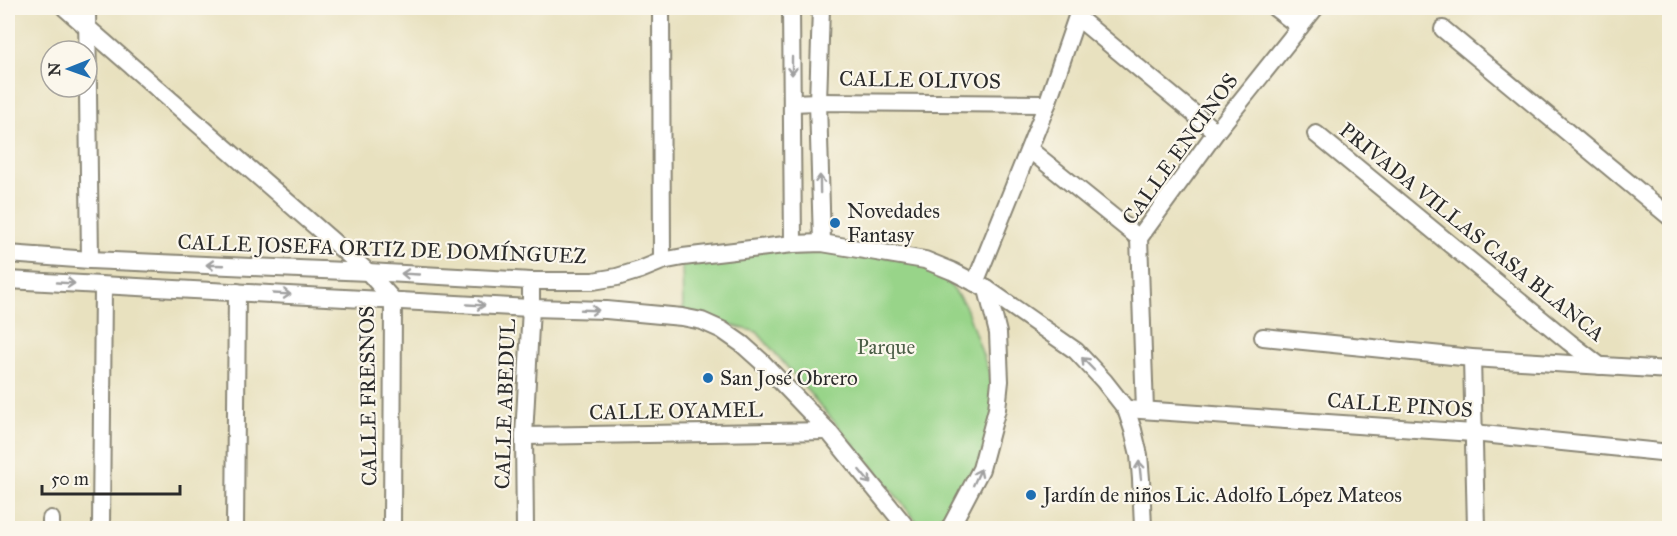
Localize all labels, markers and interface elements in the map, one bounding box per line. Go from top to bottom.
north arrow [39,39,99,99]
one-way arrow [786,55,798,75]
text: N [45,62,64,76]
street label: CALLE OLIVOS [839,66,1001,94]
street label: CALLE ENCINOS [1116,68,1244,230]
street label: PRIVADA VILLAS CASA BLANCA [1334,117,1610,347]
one-way arrow [815,175,826,195]
place label: Novedades Fantasy [847,198,940,248]
marker: Novedades Fantasy [828,216,842,230]
street label: CALLE JOSEFA ORTIZ DE DOMÍNGUEZ [177,228,587,269]
one-way arrow [205,259,225,270]
one-way arrow [400,268,420,279]
one-way arrow [55,278,75,289]
one-way arrow [271,289,291,300]
one-way arrow [466,299,486,310]
one-way arrow [579,304,599,315]
street label: CALLE FRESNOS [353,306,383,486]
street label: CALLE ABEDUL [489,318,521,490]
park label: Parque [857,334,915,360]
one-way arrow [1081,357,1096,372]
place label: San José Obrero [720,365,858,391]
marker: San José Obrero [701,371,715,385]
street label: CALLE PINOS [1326,387,1474,423]
street label: CALLE OYAMEL [589,396,764,426]
scale bar [42,458,180,496]
one-way arrow [1135,461,1146,481]
text: 50 m [51,468,89,490]
one-way arrow [972,468,984,486]
one-way arrow [858,469,872,484]
place label: Jardín de niños Lic. Adolfo López Mateos [1041,482,1402,508]
marker: Jardín de niños Lic. Adolfo López Mateos [1024,488,1038,502]

